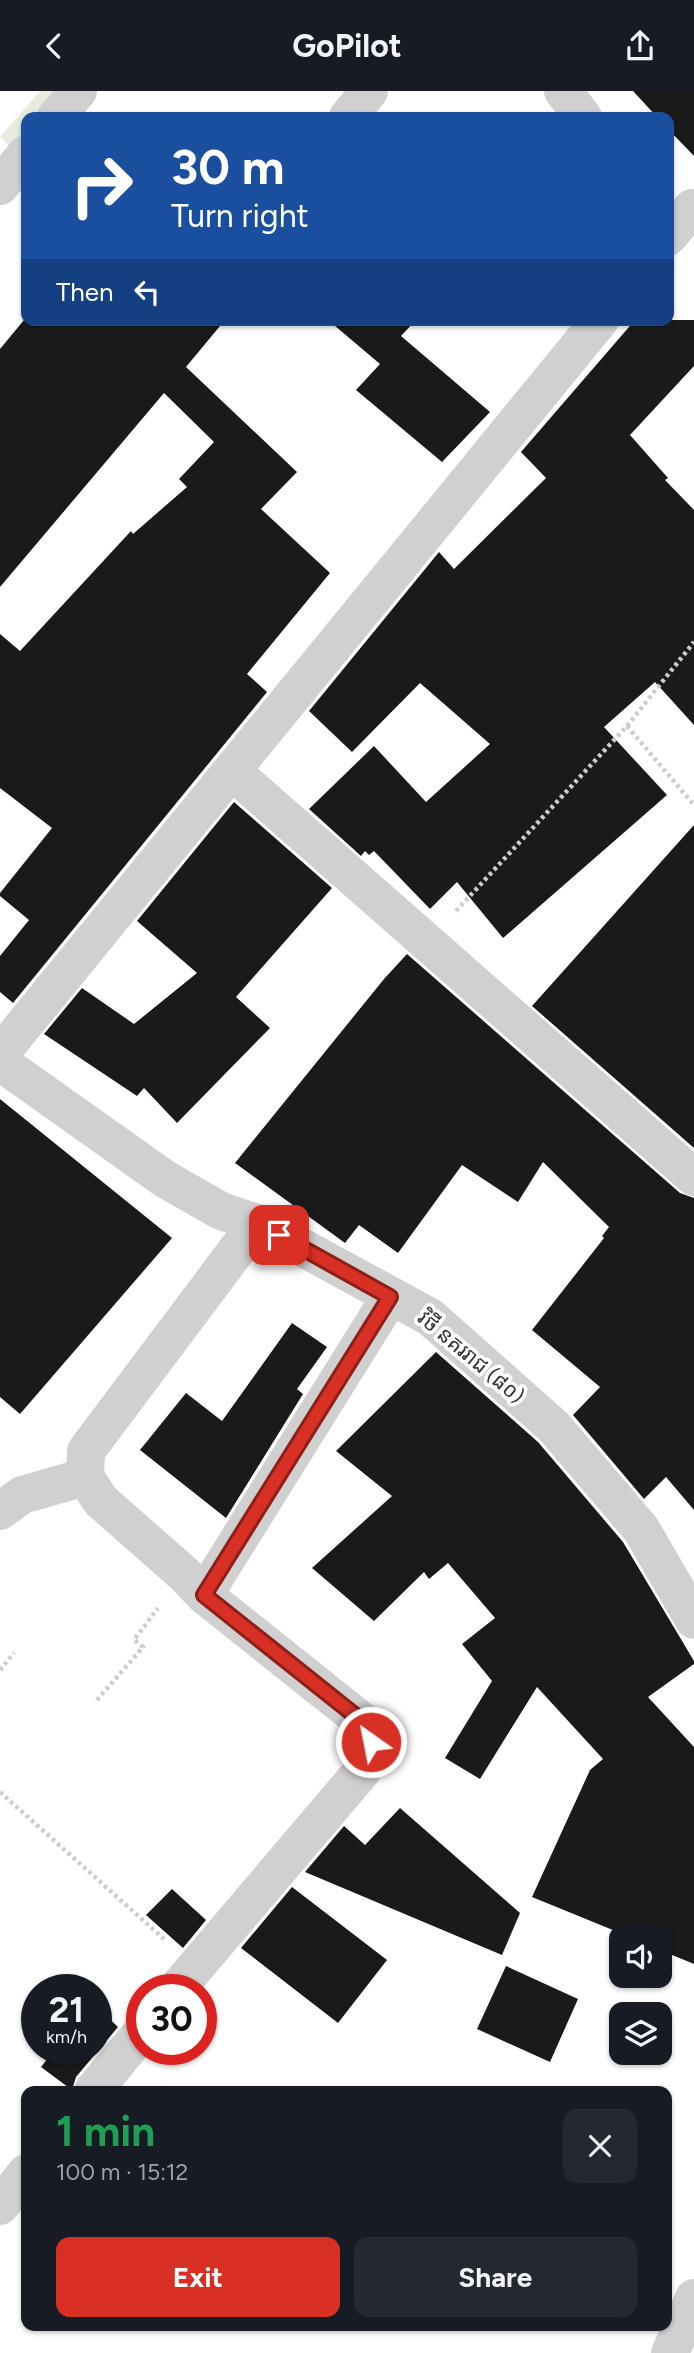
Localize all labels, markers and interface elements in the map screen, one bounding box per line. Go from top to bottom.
icon: back [35,27,73,65]
text: GoPilot [292,27,402,65]
icon: share [621,27,659,65]
text: 30 m [171,137,284,196]
icon: right [56,140,147,231]
text: Turn right [171,197,309,235]
icon: left [128,273,166,311]
text: Then [56,276,114,308]
pin [249,1205,309,1265]
icon: arrive [260,1216,298,1254]
street label: វិថី នគររាជ (៨០) [413,1304,530,1408]
position arrow [334,1705,408,1779]
map controls [609,1925,672,2065]
button: sound [609,1925,672,1988]
speed limit sign: 30 [126,1974,217,2065]
text: 21 [49,1989,84,2031]
button: layers [609,2002,672,2065]
text: km/h [46,2026,87,2048]
text: 1 min [56,2106,155,2157]
button: close [563,2109,637,2183]
text: 100 m · 15:12 [56,2158,188,2186]
button: Exit [56,2237,340,2317]
button: Share [354,2237,637,2317]

